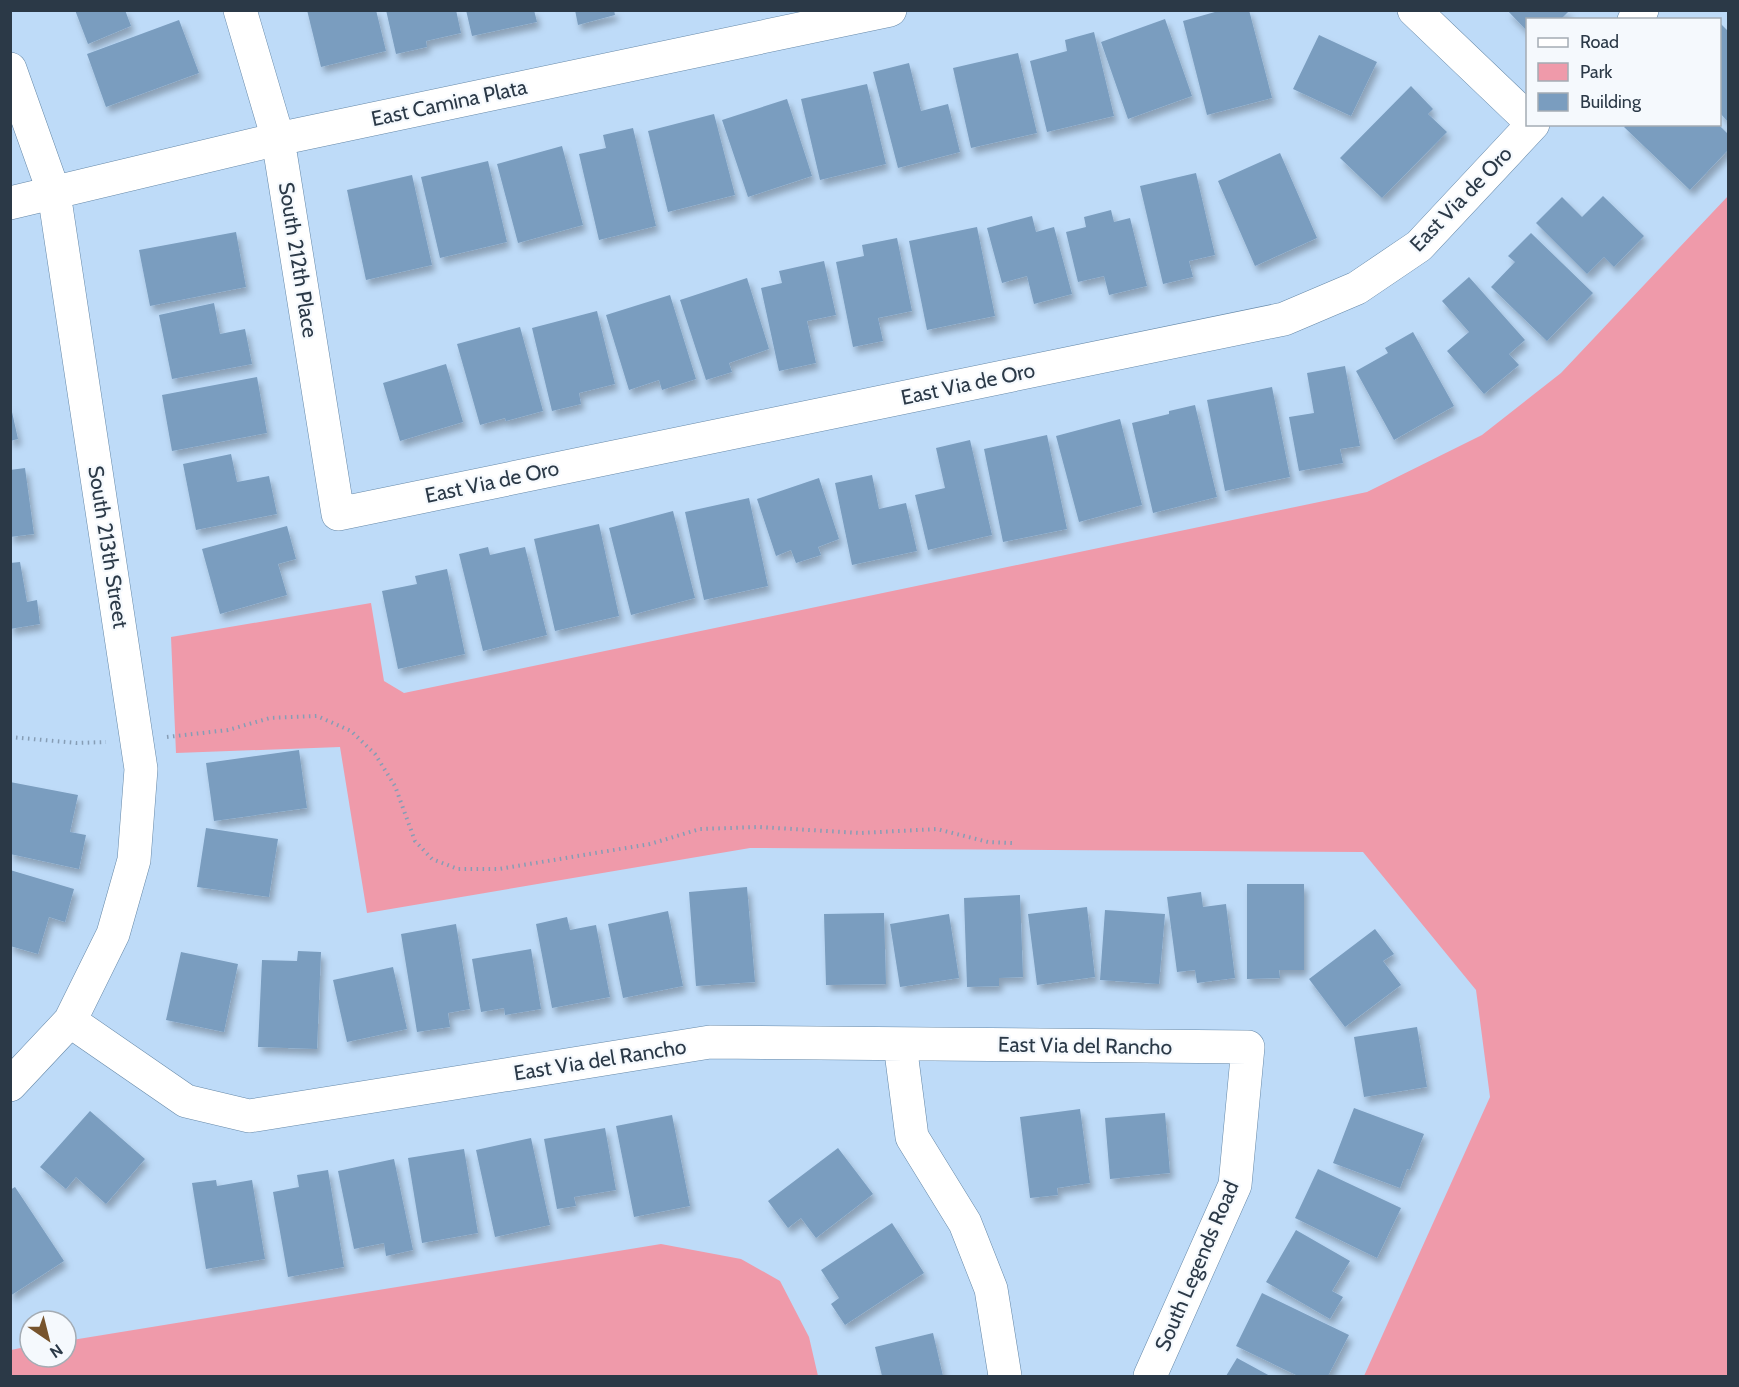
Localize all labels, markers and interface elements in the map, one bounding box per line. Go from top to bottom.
legend [1526,18,1721,126]
text: Road [1580,31,1619,53]
text: Park [1580,61,1613,83]
street label: East Camina Plata [369,74,529,131]
text: Building [1580,91,1642,113]
street label: East Via de Oro [1404,141,1517,256]
street label: South 212th Place [274,180,323,340]
street label: East Via de Oro [899,357,1037,410]
street label: East Via de Oro [423,455,561,508]
street label: South 213th Street [83,464,134,630]
street label: East Via del Rancho [998,1031,1172,1060]
street label: East Via del Rancho [512,1034,688,1085]
street label: South Legends Road [1149,1177,1244,1355]
north arrow [18,1309,78,1369]
text: N [46,1340,66,1362]

